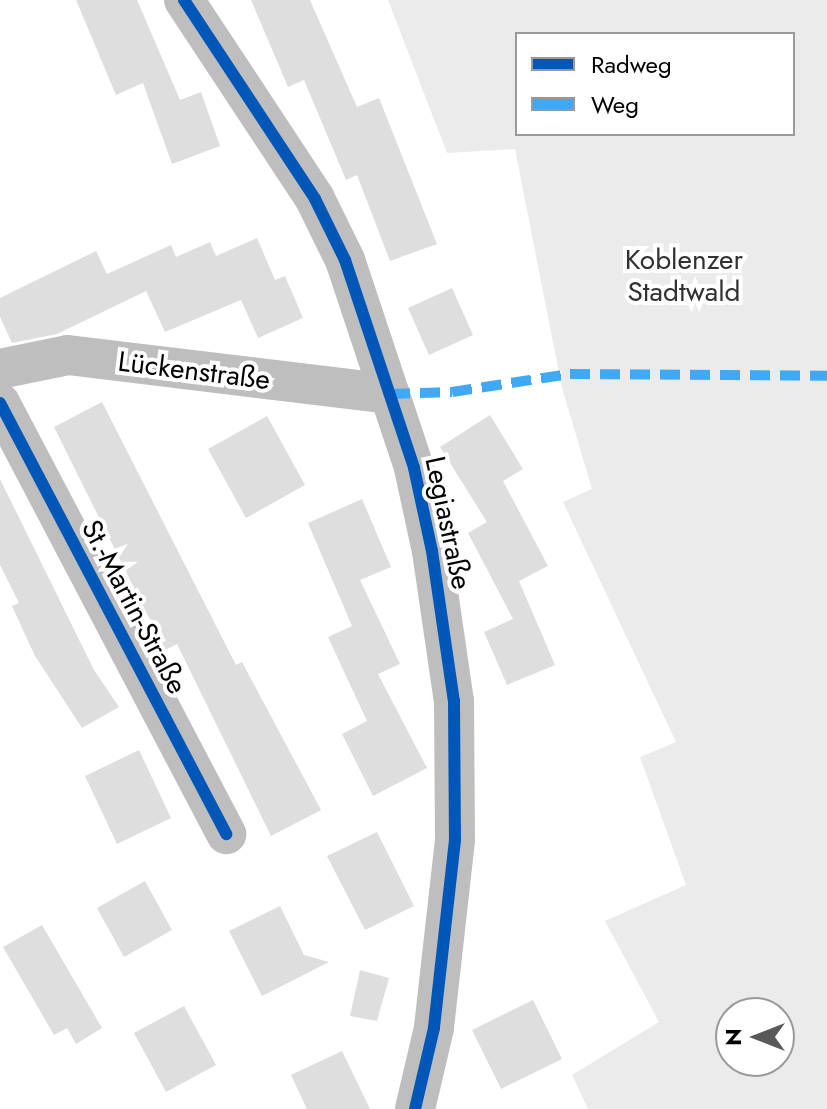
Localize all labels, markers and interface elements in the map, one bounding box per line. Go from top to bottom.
legend [515,32,795,136]
text: Radweg [591,47,672,82]
text: Weg [591,87,639,122]
park label: Koblenzer Stadtwald [625,243,743,309]
street label: Lückenstraße [116,345,272,397]
street label: Legiastraße [418,453,478,593]
street label: St.-Martin-Straße [74,514,194,700]
north arrow [715,997,795,1077]
text: N [717,1028,749,1046]

